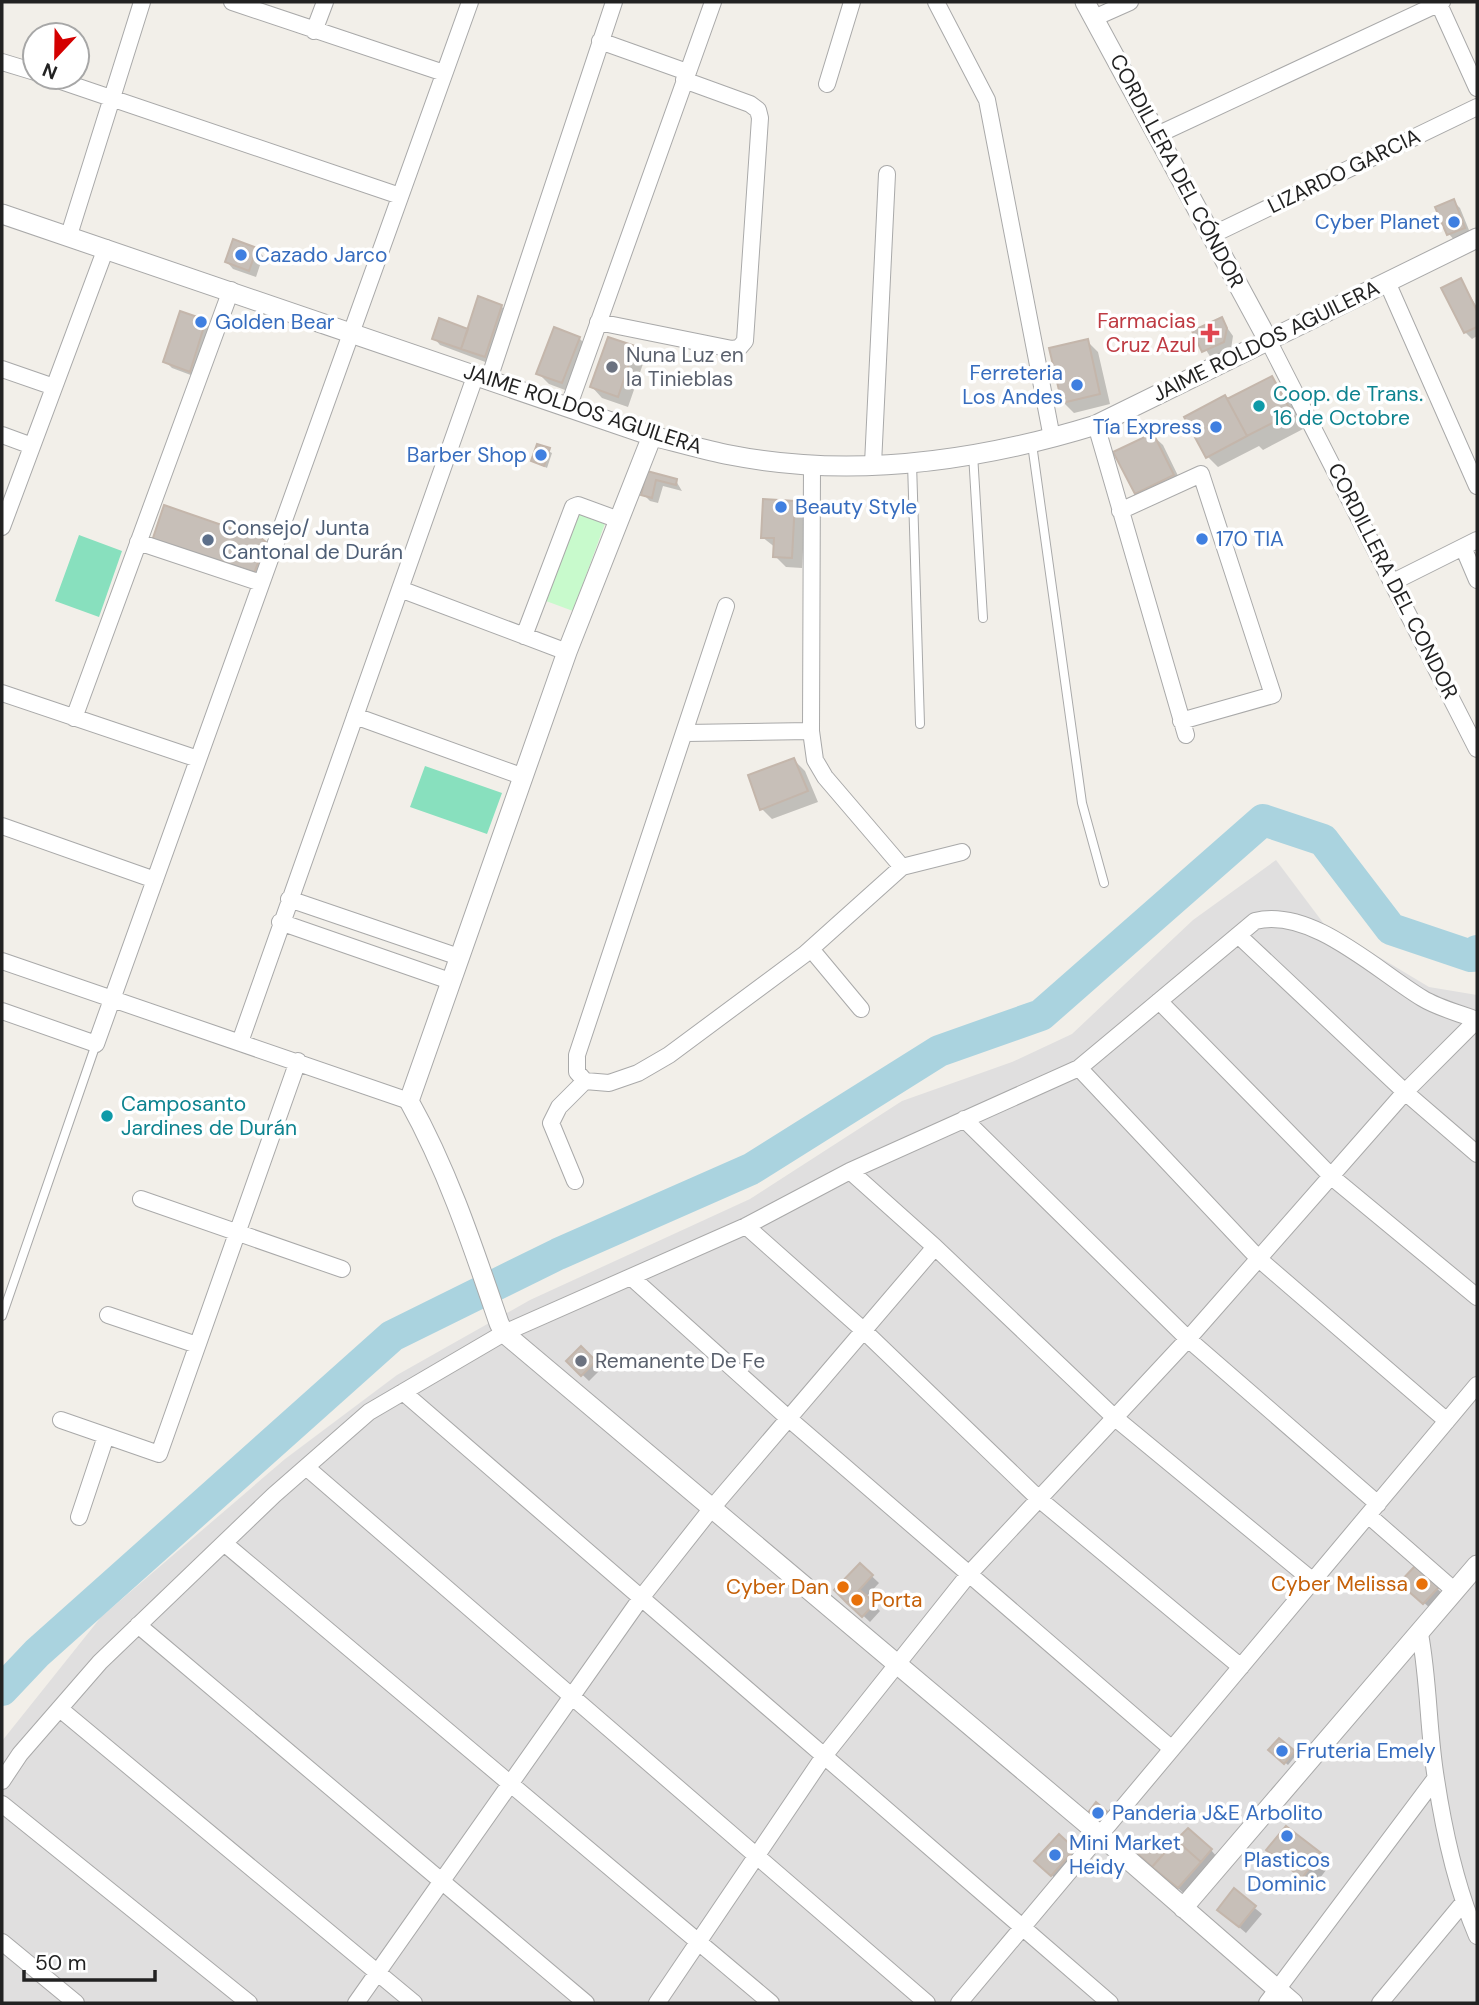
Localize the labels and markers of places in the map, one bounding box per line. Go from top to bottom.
place label: Cyber Planet [1315,208,1440,236]
marker: Cyber Planet [1446,214,1462,230]
place label: Cazado Jarco [255,241,388,269]
marker: Cazado Jarco [233,247,249,263]
place label: Farmacias Cruz Azul [1097,307,1196,359]
place label: Golden Bear [215,308,335,336]
marker: Golden Bear [193,314,209,330]
marker: Farmacias Cruz Azul [1202,325,1218,341]
place label: Nuna Luz en la Tinieblas [626,341,744,393]
marker: Nuna Luz en la Tinieblas [604,359,620,375]
place label: Ferreteria Los Andes [962,359,1063,411]
marker: Ferreteria Los Andes [1069,377,1085,393]
place label: Coop. de Trans. 16 de Octobre [1273,380,1423,432]
marker: Coop. de Trans. 16 de Octobre [1251,398,1267,414]
place label: Tía Express [1093,413,1202,441]
marker: Tía Express [1208,419,1224,435]
place label: Barber Shop [407,441,527,469]
marker: Barber Shop [533,447,549,463]
place label: Beauty Style [795,493,917,521]
marker: Beauty Style [773,499,789,515]
place label: Consejo/ Junta Cantonal de Durán [222,514,403,566]
place label: 170 TIA [1216,525,1284,553]
marker: 170 TIA [1194,531,1210,547]
marker: Consejo/ Junta Cantonal de Durán [200,532,216,548]
place label: Camposanto Jardines de Durán [121,1090,297,1142]
marker: Camposanto Jardines de Durán [99,1108,115,1124]
place label: Remanente De Fe [595,1347,765,1375]
marker: Remanente De Fe [573,1353,589,1369]
place label: Cyber Melissa [1271,1570,1408,1598]
place label: Cyber Dan [726,1573,829,1601]
marker: Cyber Melissa [1414,1576,1430,1592]
marker: Cyber Dan [835,1579,851,1595]
place label: Porta [871,1586,922,1614]
marker: Porta [849,1592,865,1608]
place label: Fruteria Emely [1296,1737,1436,1765]
marker: Fruteria Emely [1274,1743,1290,1759]
place label: Panderia J&E Arbolito [1112,1799,1323,1827]
marker: Panderia J&E Arbolito [1090,1805,1106,1821]
marker: Plasticos Dominic [1279,1828,1295,1844]
place label: Mini Market Heidy [1069,1829,1181,1881]
place label: Plasticos Dominic [1244,1846,1330,1898]
marker: Mini Market Heidy [1047,1847,1063,1863]

